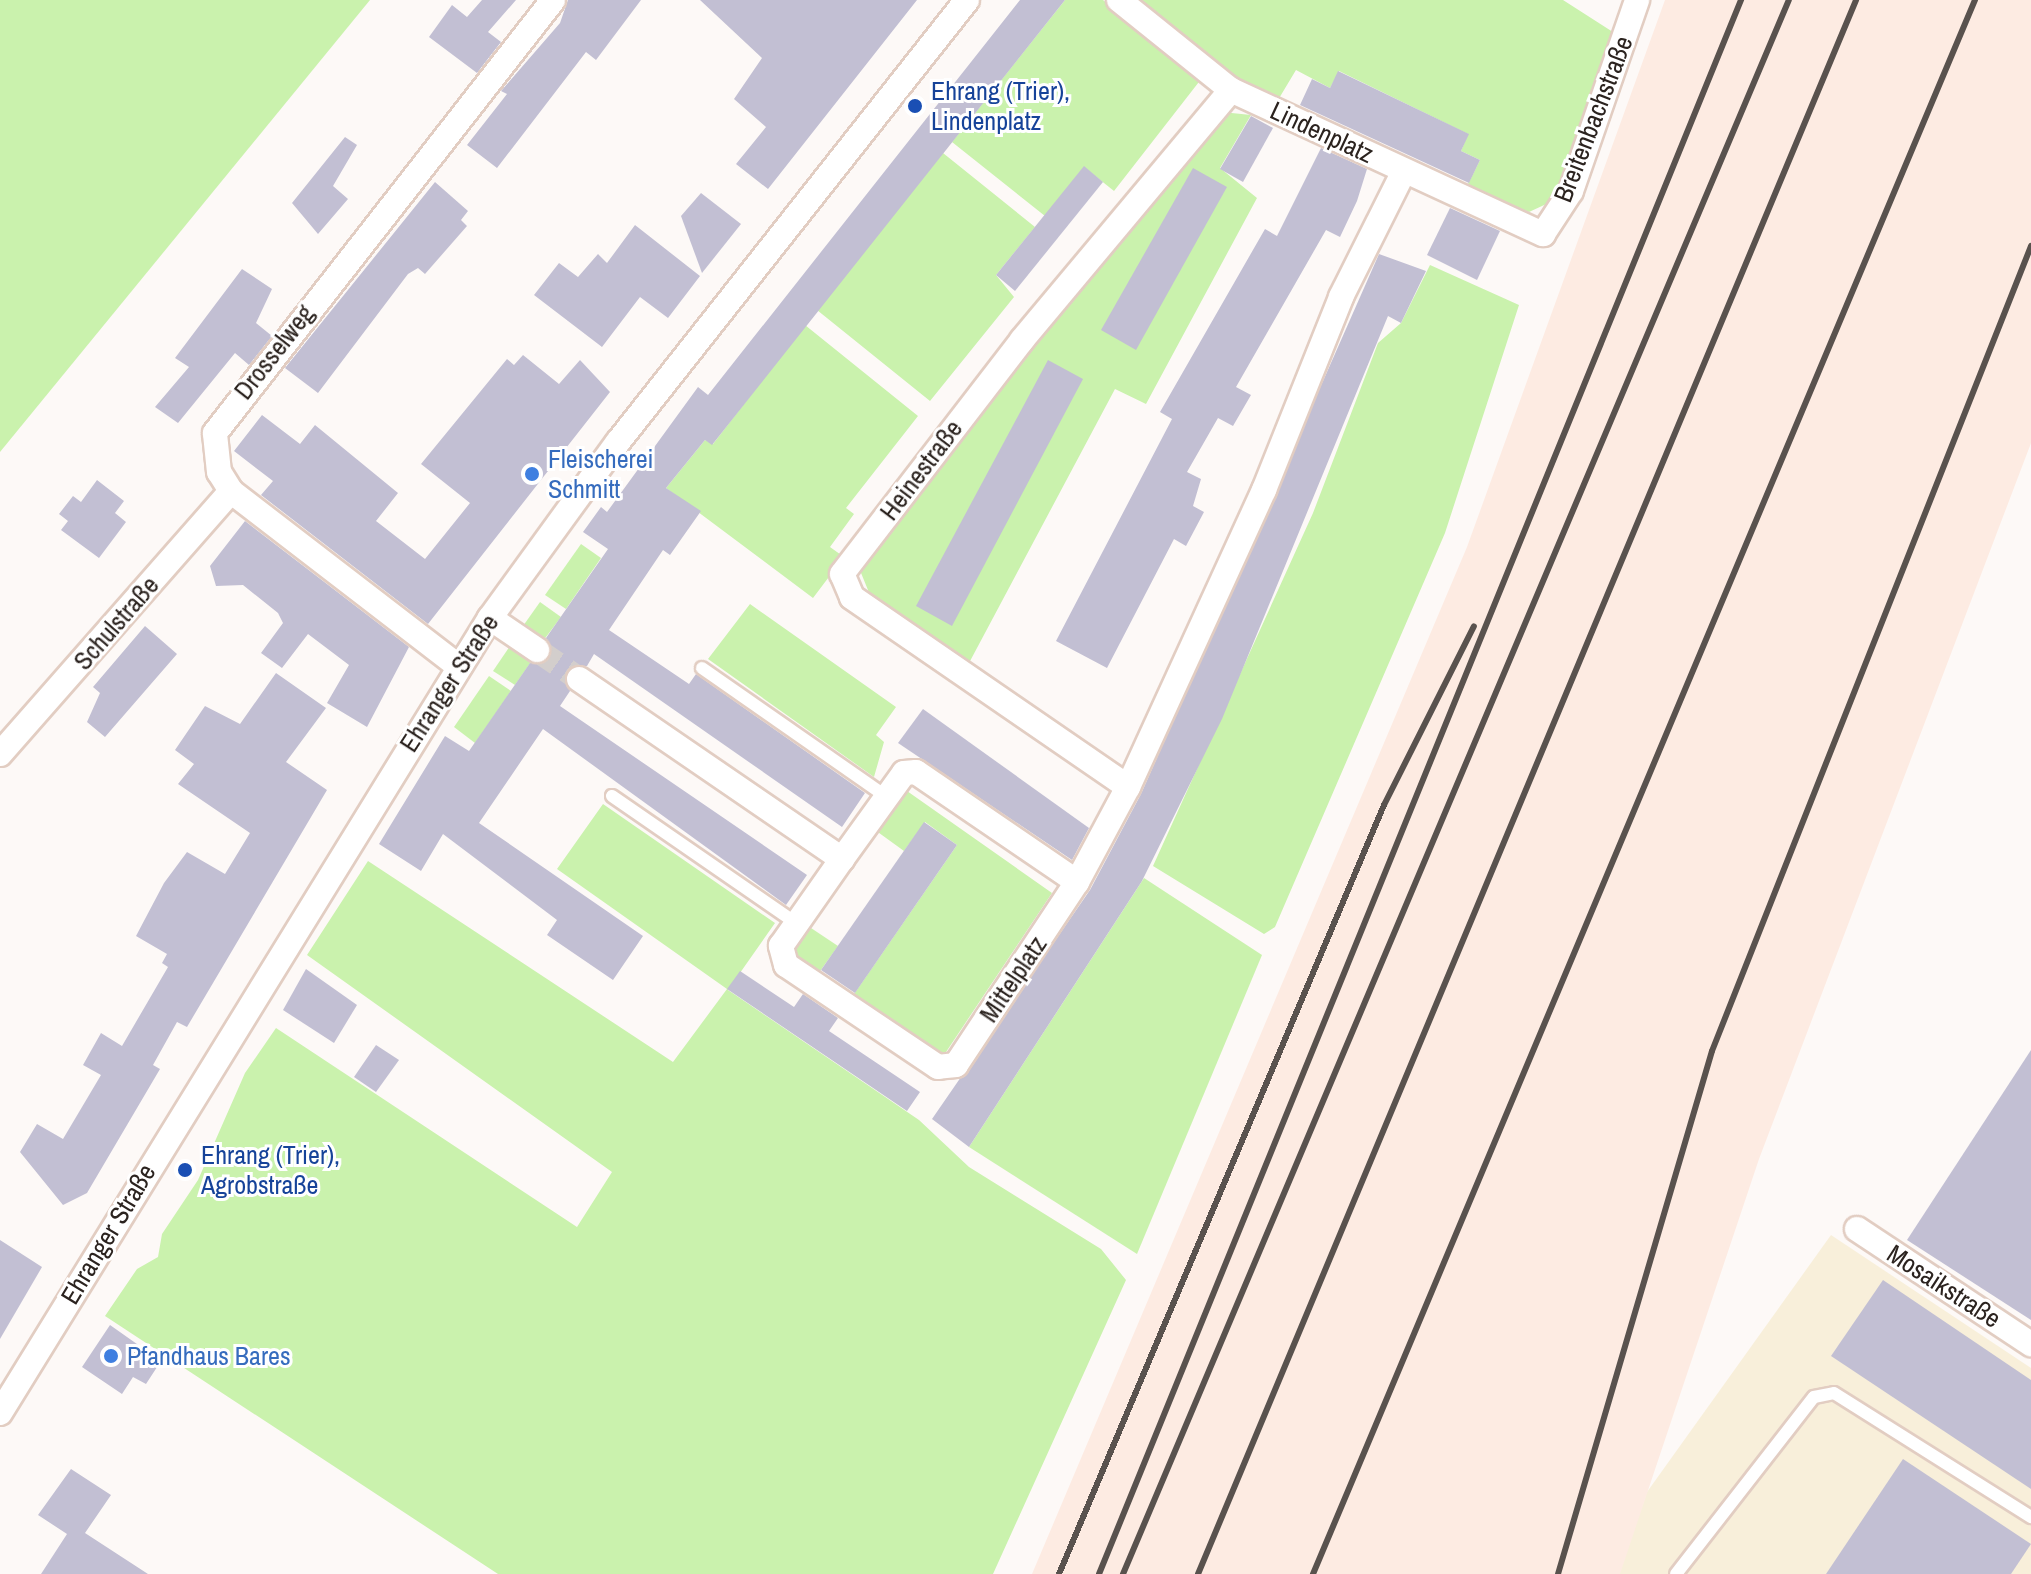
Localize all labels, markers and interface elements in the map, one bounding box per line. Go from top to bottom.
street label: Breitenbachstraße [1547,32,1639,206]
place label: Ehrang (Trier), Lindenplatz [931,75,1070,136]
street label: Lindenplatz [1265,95,1379,169]
marker: Ehrang (Trier), Lindenplatz [906,97,924,115]
street label: Drosselweg [227,299,321,405]
street label: Heinestraße [873,414,969,526]
place label: Fleischerei Schmitt [548,443,653,504]
marker: Fleischerei Schmitt [523,465,541,483]
street label: Schulstraße [67,570,165,676]
street label: Ehranger Straße [393,608,505,758]
street label: Mittelplatz [973,930,1053,1028]
place label: Ehrang (Trier), Agrobstraße [201,1139,340,1200]
street label: Ehranger Straße [54,1158,162,1310]
marker: Ehrang (Trier), Agrobstraße [176,1161,194,1179]
street label: Mosaikstraße [1881,1238,2007,1334]
place label: Pfandhaus Bares [127,1340,291,1372]
marker: Pfandhaus Bares [102,1347,120,1365]

